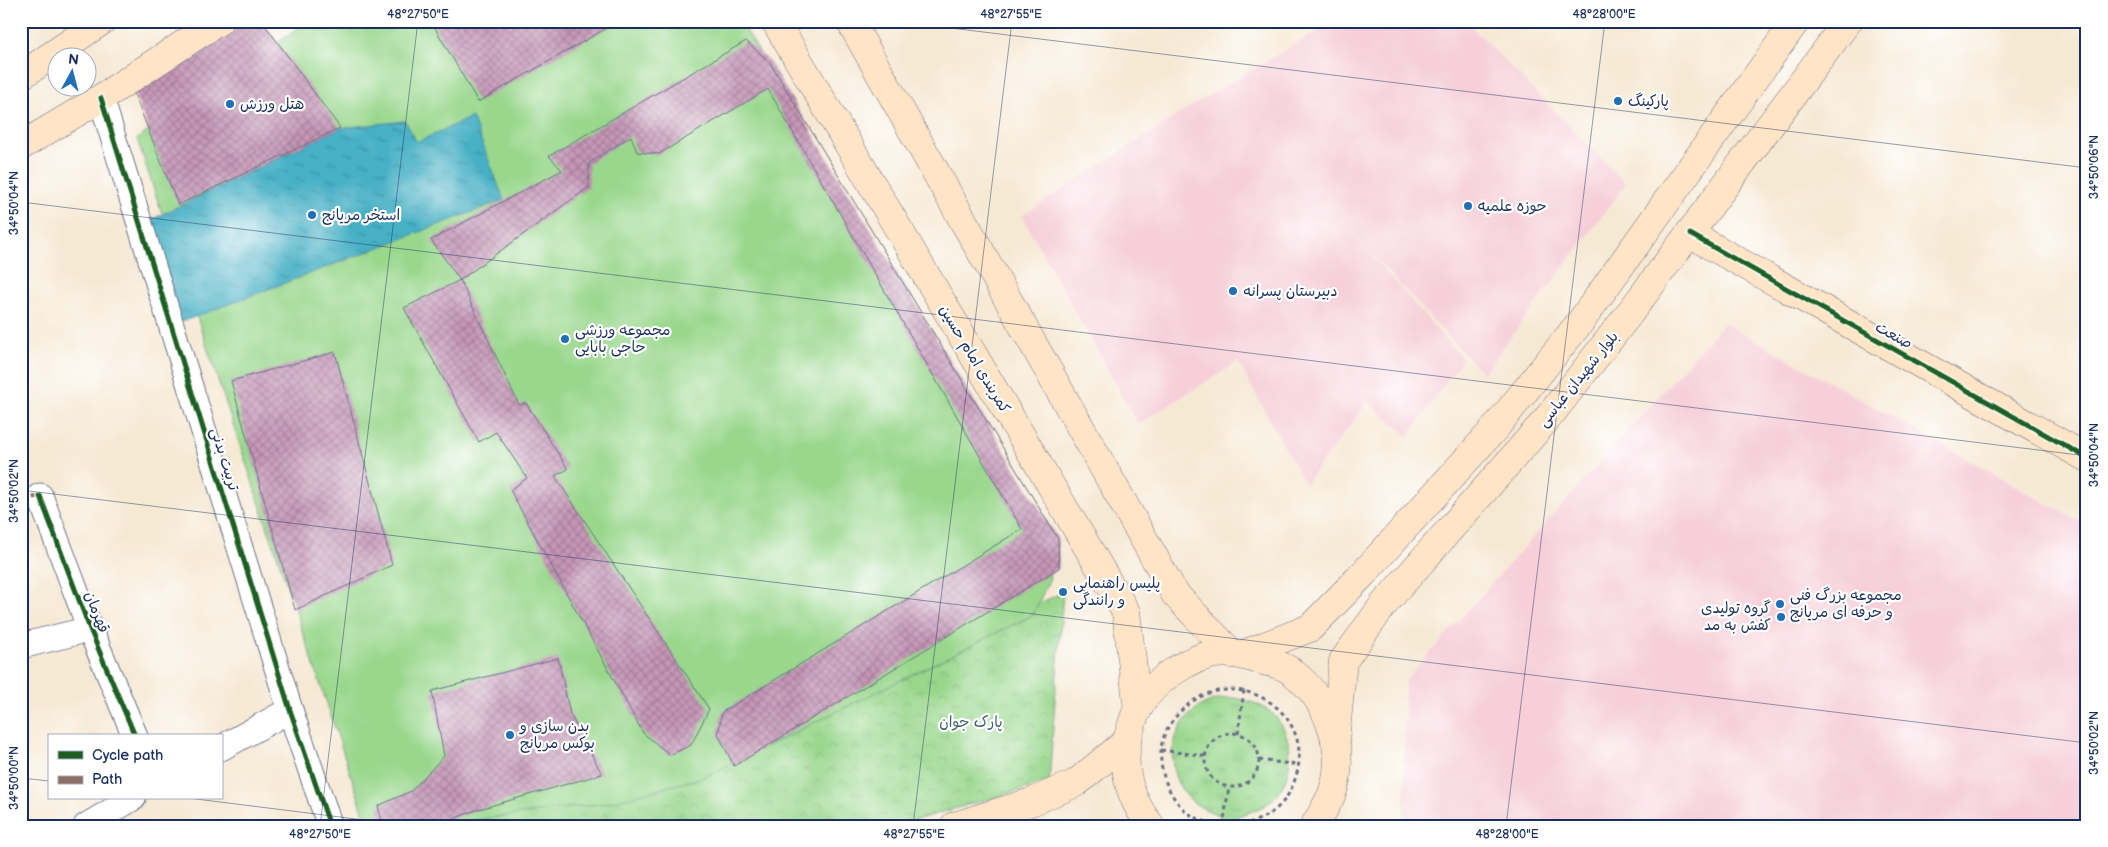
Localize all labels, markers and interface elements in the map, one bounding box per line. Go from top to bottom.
text: 48°27'50"E [387,7,449,22]
text: 48°27'55"E [980,7,1042,22]
text: 48°28'00"E [1572,7,1636,22]
north arrow [48,48,98,98]
text: N [67,51,80,69]
place label: پارکینگ [1628,92,1669,111]
place label: هتل ورزش [240,95,304,114]
marker: پارکینگ [1612,95,1624,107]
marker: هتل ورزش [224,98,236,110]
text: 34°50'06"N [2087,135,2102,199]
text: 34°50'04"N [7,171,22,235]
place label: حوزه علمیه [1478,197,1547,216]
marker: حوزه علمیه [1462,200,1474,212]
place label: استخر مریانج [322,206,400,225]
marker: استخر مریانج [306,209,318,221]
place label: دبیرستان پسرانه [1243,282,1338,301]
marker: دبیرستان پسرانه [1227,285,1239,297]
street label: کمربندی امام حسین [934,302,1014,417]
street label: صنعت [1872,318,1916,353]
place label: مجموعه ورزشی حاجی بابایی [575,321,671,357]
street label: بلوار شهیدان عباسی [1534,328,1623,431]
marker: مجموعه ورزشی حاجی بابایی [559,333,571,345]
text: 34°50'04"N [2087,423,2102,487]
street label: تربیت بدنی [206,425,243,494]
text: 34°50'02"N [7,459,22,523]
place label: پلیس راهنمایی و رانندگی [1073,574,1160,610]
marker: پلیس راهنمایی و رانندگی [1057,586,1069,598]
place label: مجموعه بزرگ فنی و حرفه ای مریانج [1790,586,1902,622]
street label: قهرمان [80,589,113,636]
marker: مجموعه بزرگ فنی و حرفه ای مریانج [1774,598,1786,610]
place label: گروه تولیدی کفش به مد [1701,599,1771,635]
marker: گروه تولیدی کفش به مد [1775,611,1787,623]
text: 34°50'02"N [2087,711,2102,775]
park label: پارک جوان [939,713,1003,732]
place label: بدن سازی و بوکس مریانج [519,717,595,753]
marker: بدن سازی و بوکس مریانج [504,729,516,741]
legend [48,734,222,800]
text: 34°50'00"N [7,746,22,810]
text: Cycle path [92,746,163,765]
text: Path [92,770,122,789]
text: 48°27'50"E [289,827,351,842]
text: 48°27'55"E [883,827,945,842]
text: 48°28'00"E [1475,827,1539,842]

